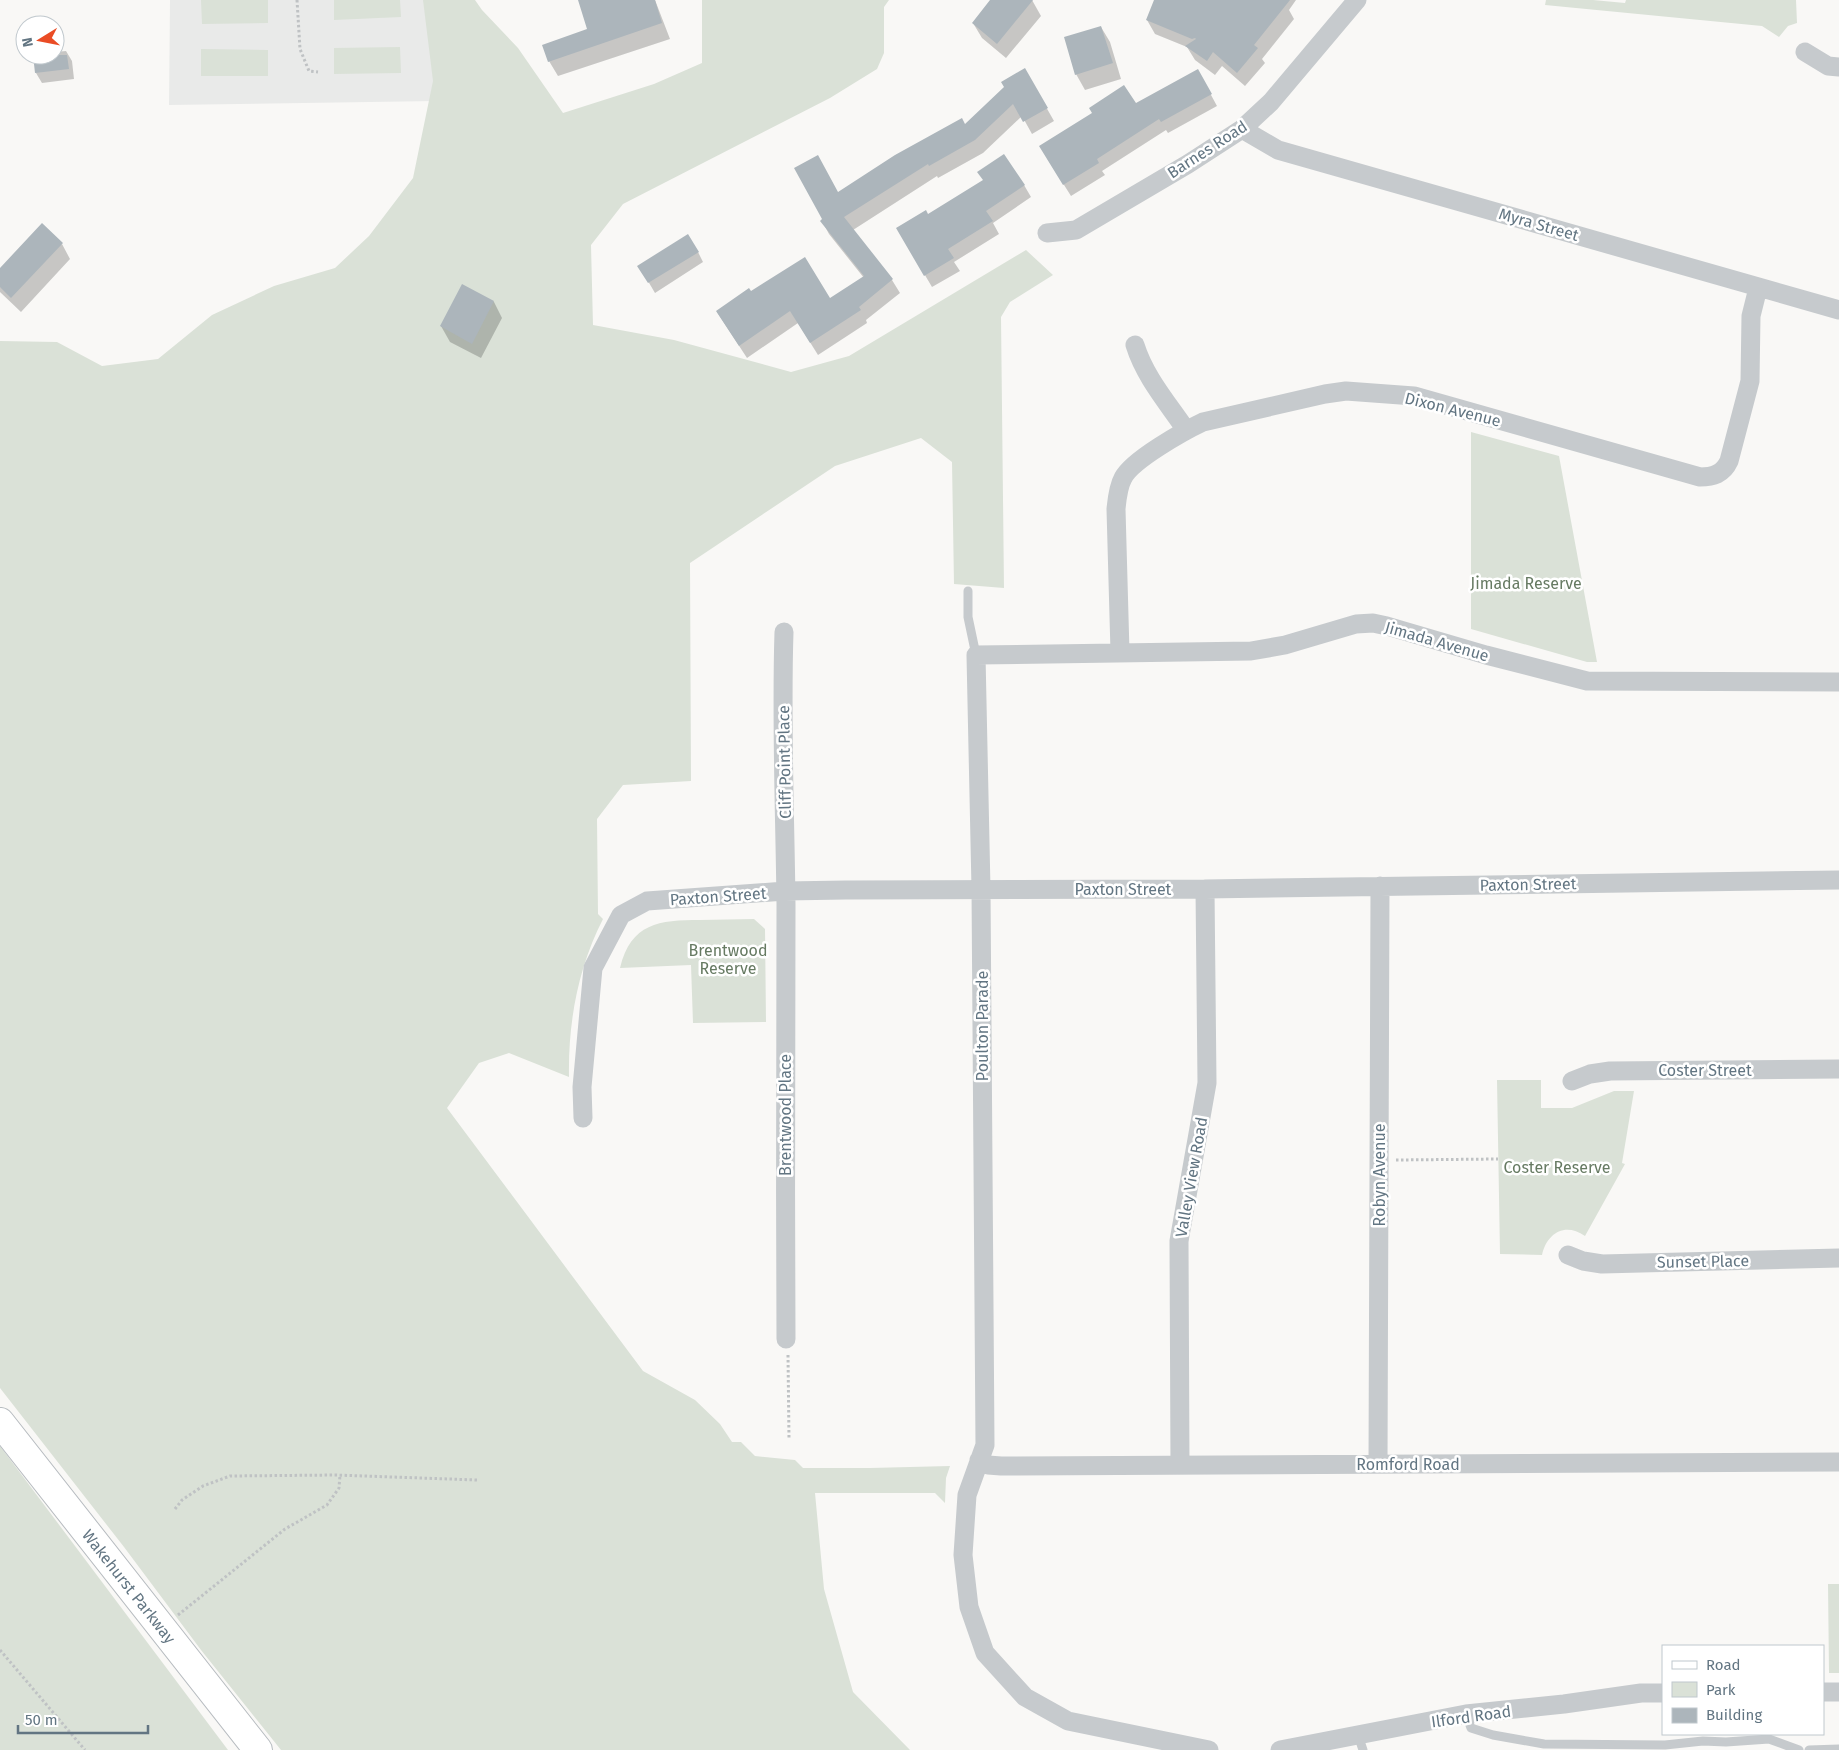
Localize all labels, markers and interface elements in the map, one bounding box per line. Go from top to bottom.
north arrow [15,15,65,65]
text: N [19,36,37,48]
street label: Barnes Road [1164,117,1251,182]
street label: Myra Street [1497,204,1581,245]
street label: Dixon Avenue [1403,388,1503,431]
park label: Jimada Reserve [1470,574,1582,593]
street label: Jimada Avenue [1383,618,1491,665]
street label: Cliff Point Place [774,705,795,819]
street label: Paxton Street [1479,874,1577,895]
street label: Paxton Street [1075,880,1172,899]
street label: Paxton Street [669,884,767,909]
park label: Brentwood Reserve [688,941,768,978]
street label: Poulton Parade [973,971,992,1081]
street label: Brentwood Place [776,1054,795,1176]
street label: Coster Street [1658,1061,1752,1080]
street label: Valley View Road [1172,1116,1211,1239]
street label: Robyn Avenue [1370,1124,1389,1226]
park label: Coster Reserve [1503,1158,1611,1177]
street label: Sunset Place [1657,1251,1749,1272]
street label: Romford Road [1356,1455,1460,1474]
street label: Wakehurst Parkway [78,1526,180,1647]
legend [1662,1645,1824,1735]
text: Road [1706,1656,1741,1674]
text: Park [1706,1681,1736,1699]
street label: Ilford Road [1430,1701,1512,1731]
scale bar [18,1702,148,1734]
text: Building [1706,1706,1762,1724]
text: 50 m [25,1711,58,1729]

